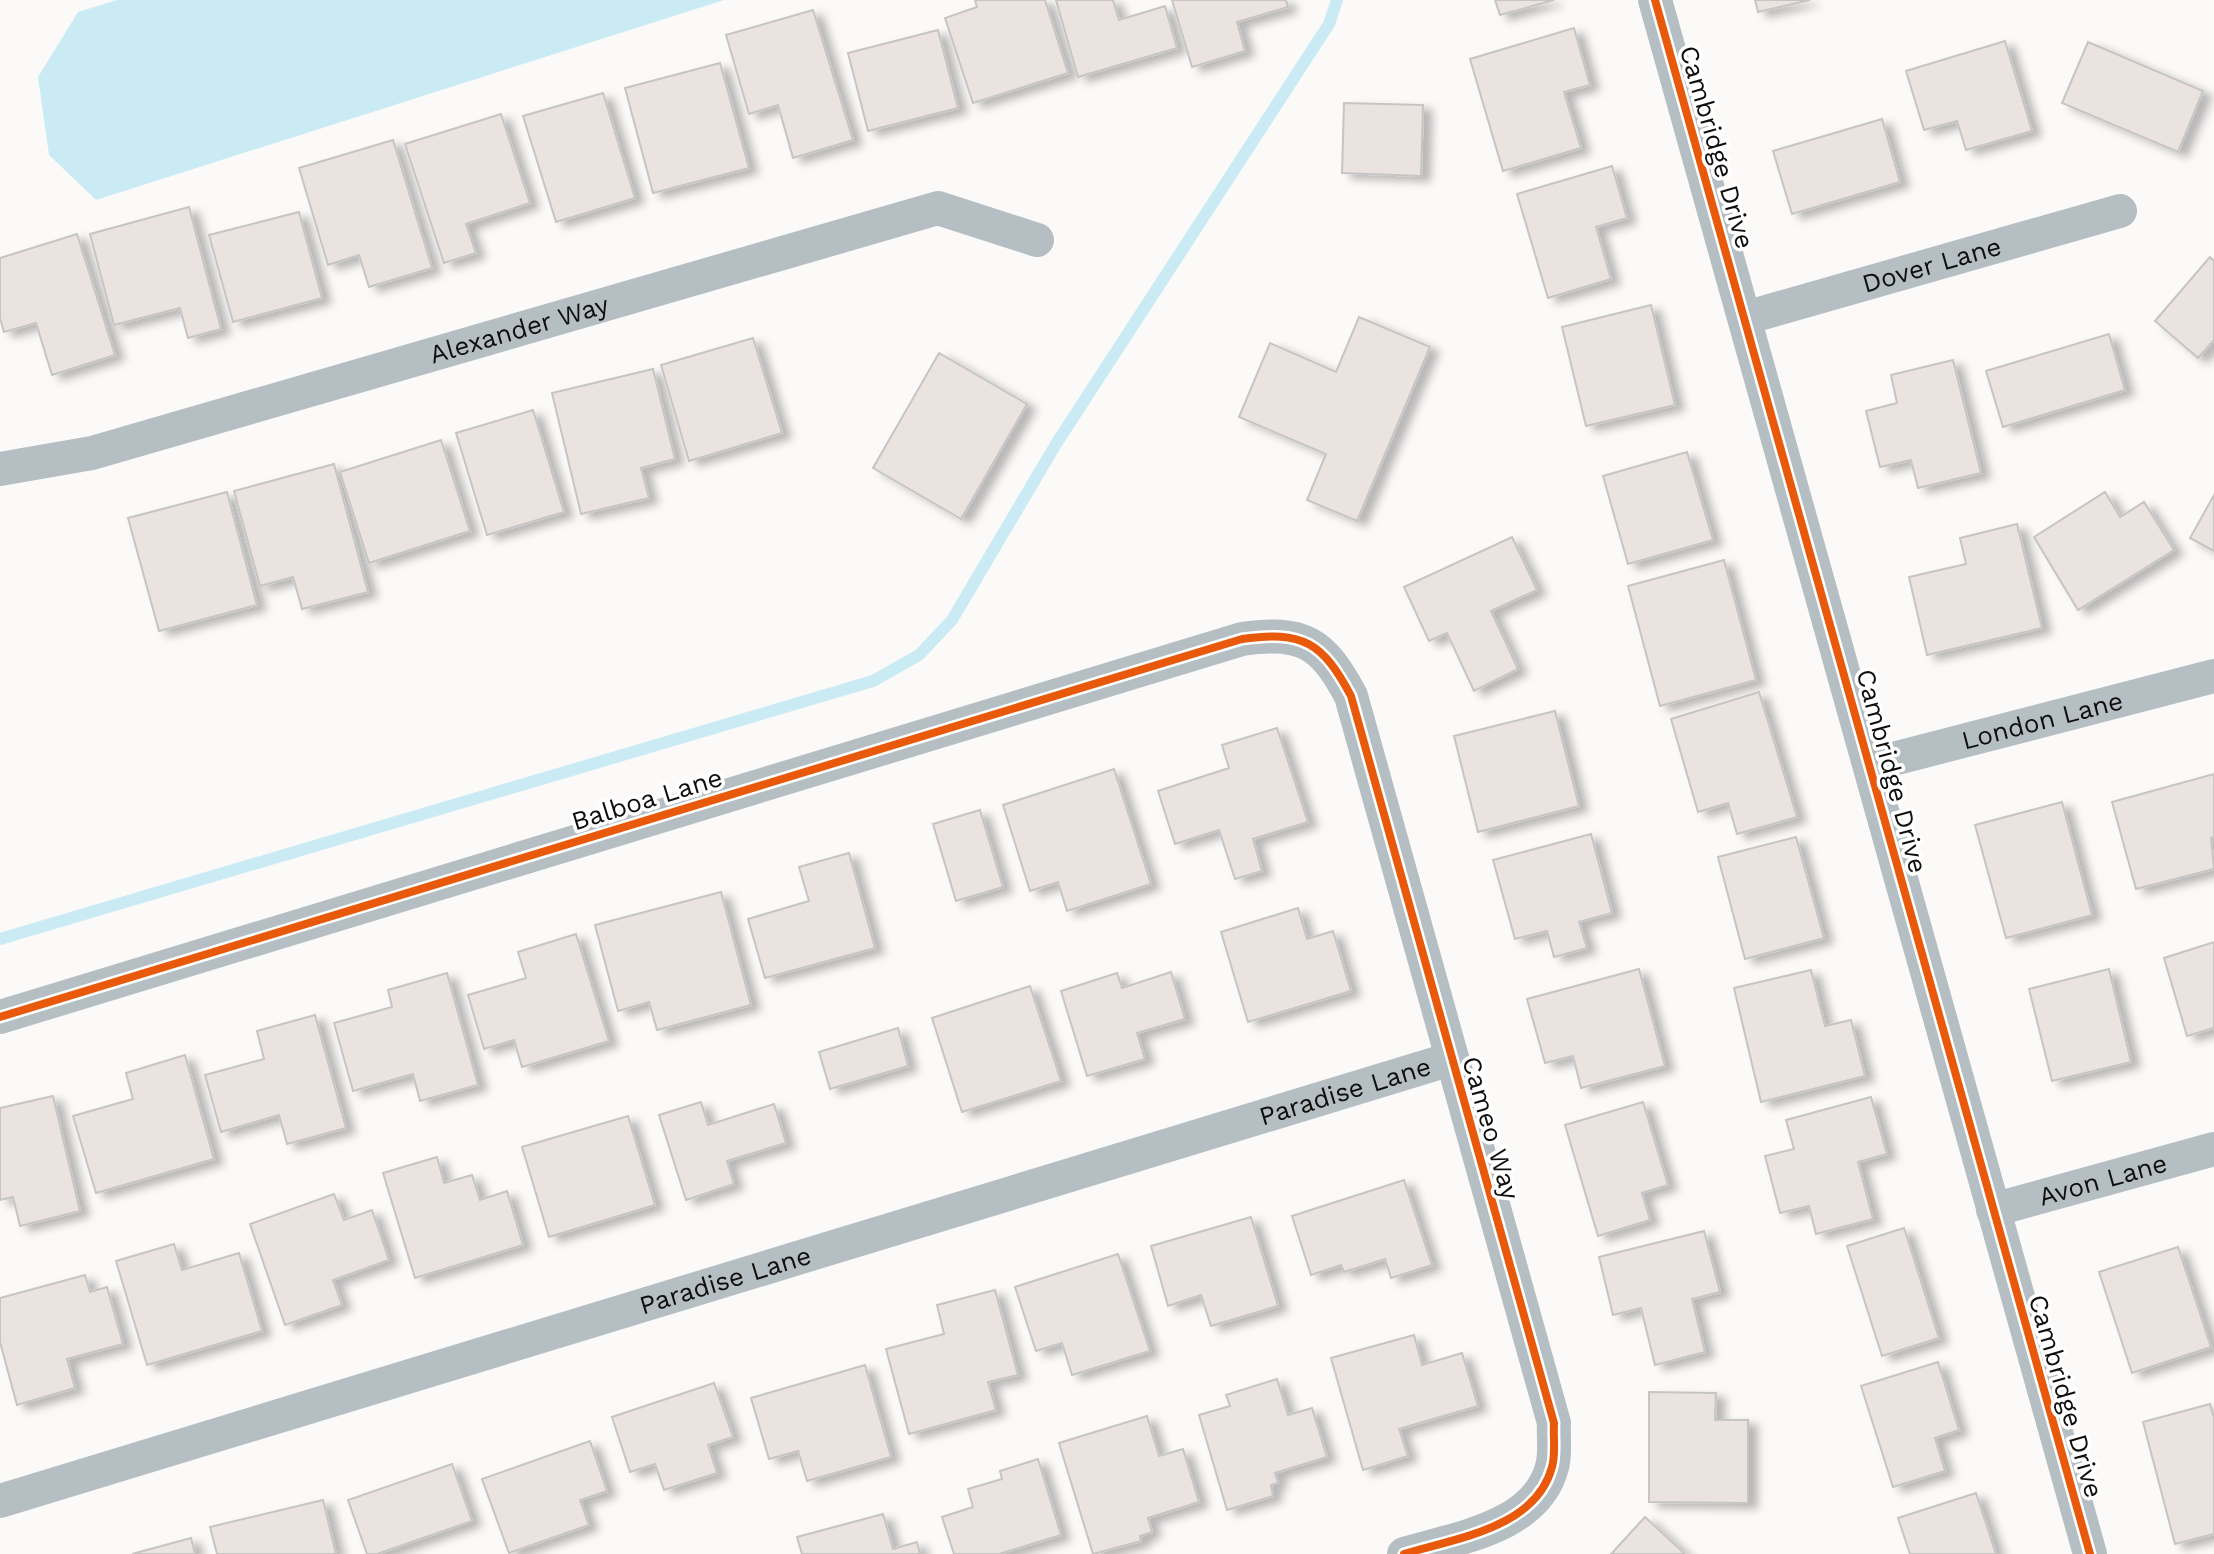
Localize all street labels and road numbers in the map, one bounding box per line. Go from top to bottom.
street label: Cambridge Drive [1674,42,1760,252]
street label: Dover Lane [1859,231,2005,299]
street label: Alexander Way [426,289,613,369]
street label: Cambridge Drive [1850,666,1934,876]
street label: London Lane [1959,685,2126,756]
street label: Balboa Lane [568,762,726,836]
street label: Paradise Lane [1256,1051,1434,1132]
street label: Cameo Way [1456,1053,1526,1204]
street label: Avon Lane [2035,1148,2170,1212]
street label: Paradise Lane [636,1240,815,1320]
street label: Cambridge Drive [2023,1291,2109,1501]

